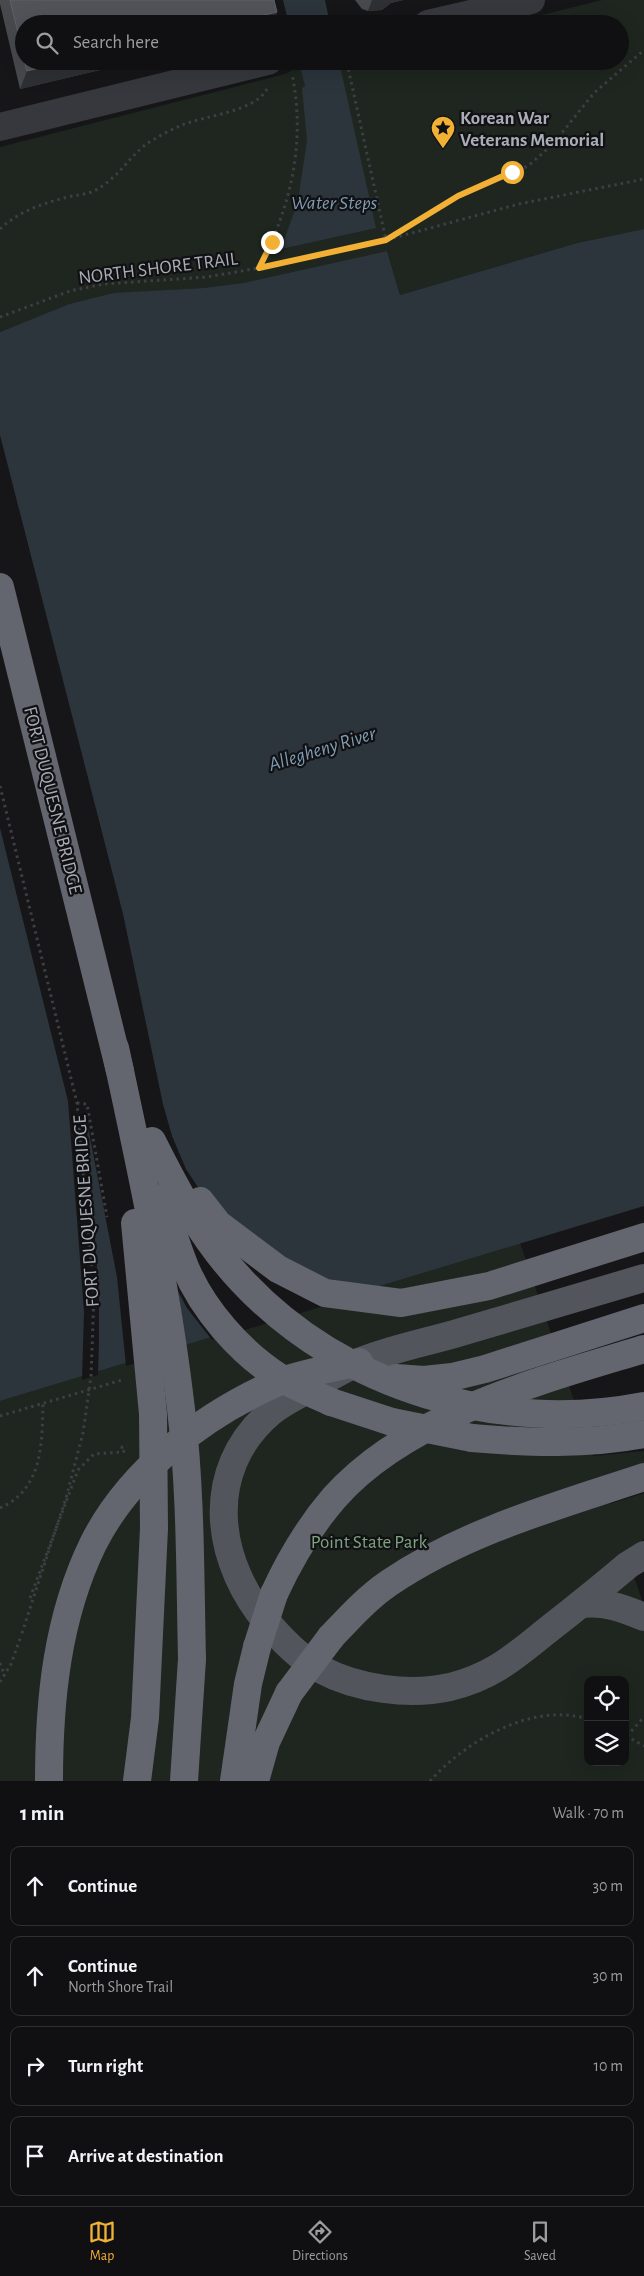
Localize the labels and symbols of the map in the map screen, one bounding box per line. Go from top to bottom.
place label: Korean War Veterans Memorial [460,109,604,150]
place icon: Korean War Veterans Memorial [430,115,456,149]
route start [501,161,524,184]
water label: Water Steps [291,193,378,213]
route end [261,231,284,254]
street label: NORTH SHORE TRAIL [77,249,239,288]
street label: FORT DUQUESNE BRIDGE [20,704,85,896]
water label: Allegheny River [265,723,379,775]
street label: FORT DUQUESNE BRIDGE [70,1114,103,1308]
park label: Point State Park [311,1533,427,1552]

